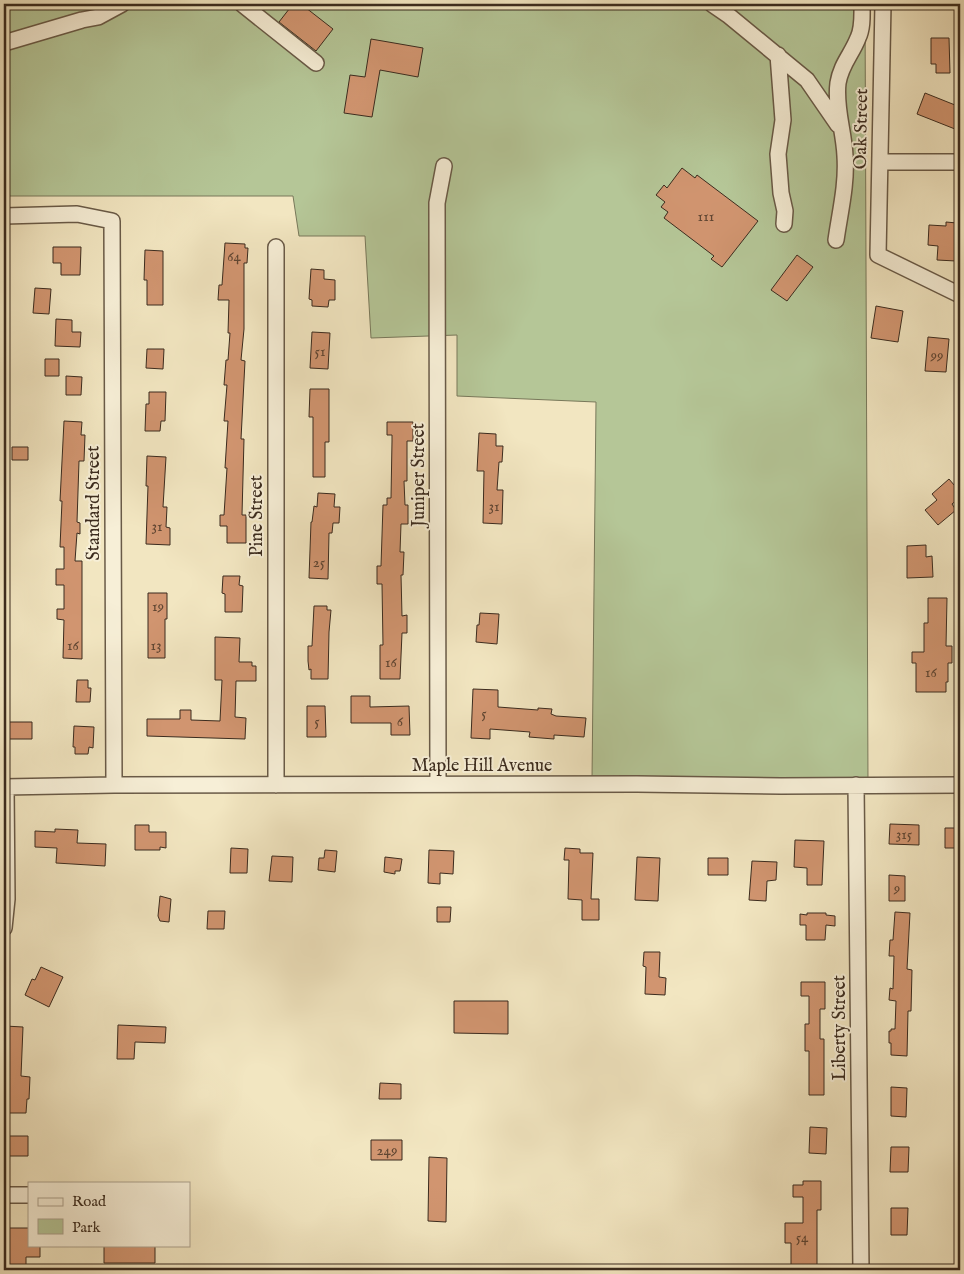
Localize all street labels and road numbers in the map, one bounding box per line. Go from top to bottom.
street label: Oak Street [850,88,874,170]
street label: Juniper Street [408,423,431,529]
street label: Standard Street [83,445,106,561]
street label: Pine Street [246,475,269,557]
street label: Maple Hill Avenue [412,755,552,778]
street label: Liberty Street [829,975,852,1081]

